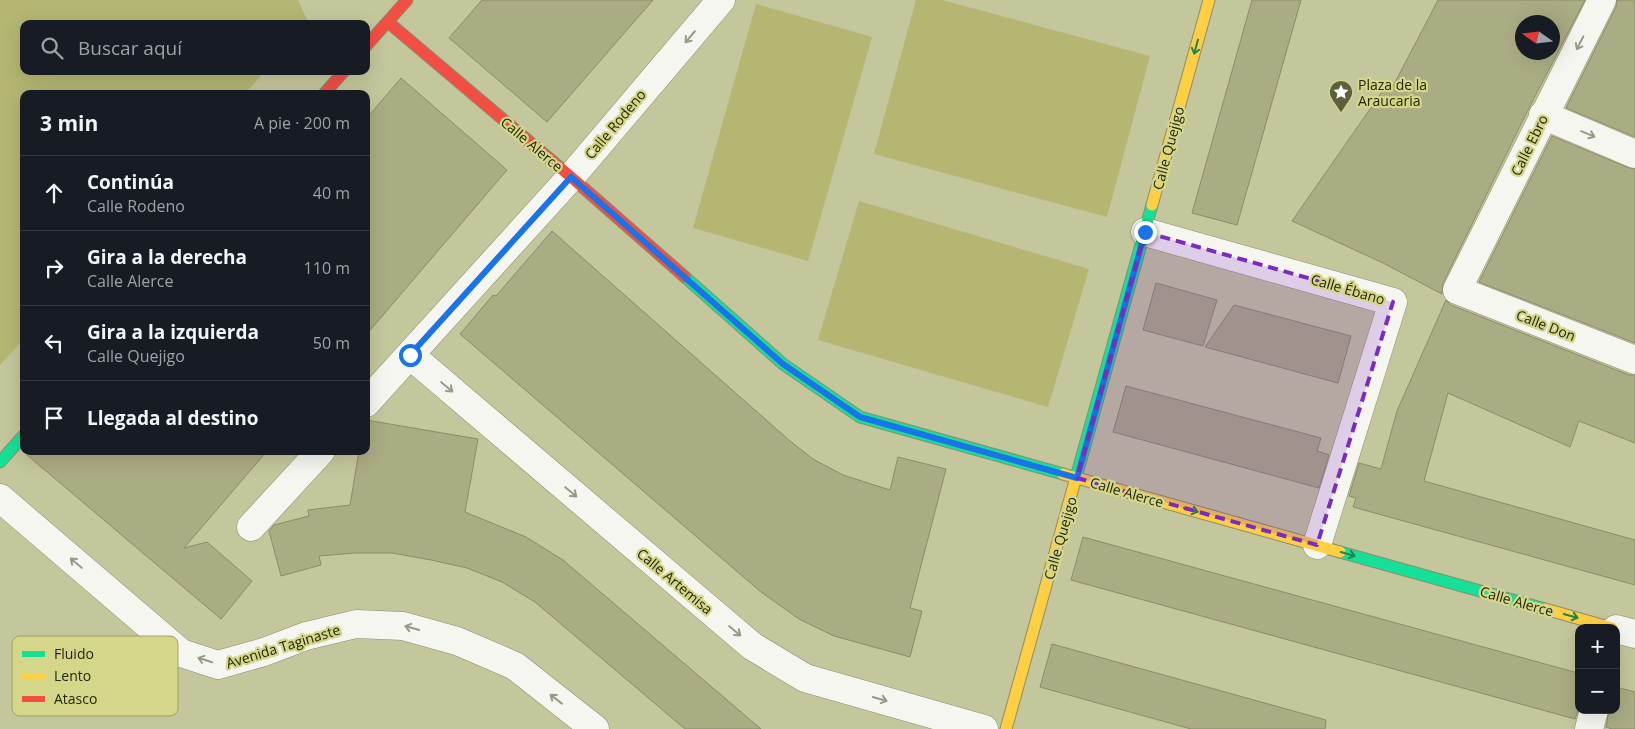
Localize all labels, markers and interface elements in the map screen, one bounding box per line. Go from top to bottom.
north arrow [1515,15,1560,60]
search box [20,20,370,75]
one-way arrow [685,30,696,43]
icon: search [38,34,66,62]
text: Buscar aquí [78,35,182,61]
one-way arrow [1575,36,1585,51]
one-way arrow [1190,39,1200,55]
place label: Plaza de la Araucaria [1358,75,1427,110]
place icon: Plaza de la Araucaria [1328,79,1354,113]
street label: Calle Rodeno [580,85,650,163]
street label: Calle Quejigo [1148,104,1188,192]
text: 3 min [40,109,98,137]
street label: Calle Ebro [1506,111,1552,179]
text: A pie · 200 m [254,112,350,134]
street label: Calle Alerce [497,112,567,176]
one-way arrow [1580,130,1595,140]
text: Continúa [87,169,174,195]
icon: ahead [40,179,68,207]
text: 40 m [313,182,350,204]
text: Calle Rodeno [87,195,185,217]
route end [1134,221,1157,244]
text: Gira a la derecha [87,244,247,270]
icon: right [40,254,68,282]
text: 110 m [304,257,350,279]
street label: Calle Ébano [1309,269,1387,309]
text: Calle Alerce [87,270,174,292]
street label: Calle Don [1513,305,1579,345]
text: Gira a la izquierda [87,319,259,345]
icon: left [40,329,68,357]
text: 50 m [313,332,350,354]
route start [399,344,422,367]
text: Calle Quejigo [87,345,185,367]
one-way arrow [441,381,454,392]
icon: arrive [40,404,68,432]
text: Llegada al destino [87,405,259,431]
street label: Calle Alerce [1088,472,1166,512]
one-way arrow [564,486,577,497]
street label: Calle Quejigo [1039,494,1081,582]
one-way arrow [1183,506,1199,515]
street label: Calle Artemisa [633,544,717,618]
one-way arrow [1339,549,1355,559]
one-way arrow [70,558,83,569]
street label: Calle Alerce [1478,581,1556,621]
one-way arrow [1563,612,1579,622]
street label: Avenida Taginaste [224,620,342,672]
one-way arrow [405,623,421,633]
map controls [1575,624,1620,714]
button: + [1575,624,1620,669]
one-way arrow [728,626,741,637]
legend [12,636,178,716]
text: Fluido [54,644,94,663]
one-way arrow [197,655,213,665]
text: Lento [54,666,91,685]
button: − [1575,669,1620,714]
text: Atasco [54,689,97,708]
one-way arrow [550,693,563,704]
one-way arrow [872,695,888,705]

